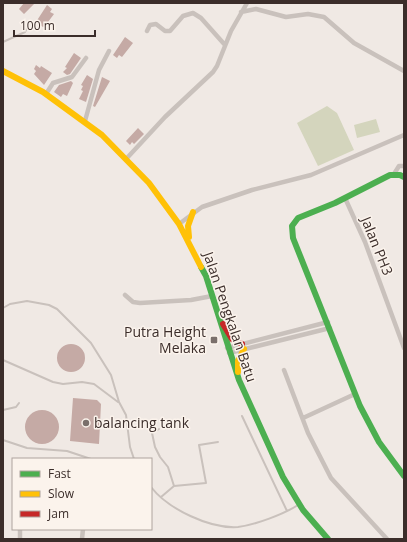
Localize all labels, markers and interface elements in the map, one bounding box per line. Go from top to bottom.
scale bar [14,12,95,38]
text: 100 m [20,17,55,34]
street label: Jalan PH3 [356,212,398,278]
street label: Jalan Pengkalan Batu [199,247,262,385]
place label: Putra Height Melaka [124,322,206,357]
marker: Putra Height Melaka [209,335,219,345]
place label: balancing tank [94,413,190,432]
marker: balancing tank [81,418,91,428]
legend [12,458,152,530]
text: Fast [48,465,71,482]
text: Slow [48,485,75,502]
text: Jam [47,505,69,522]

